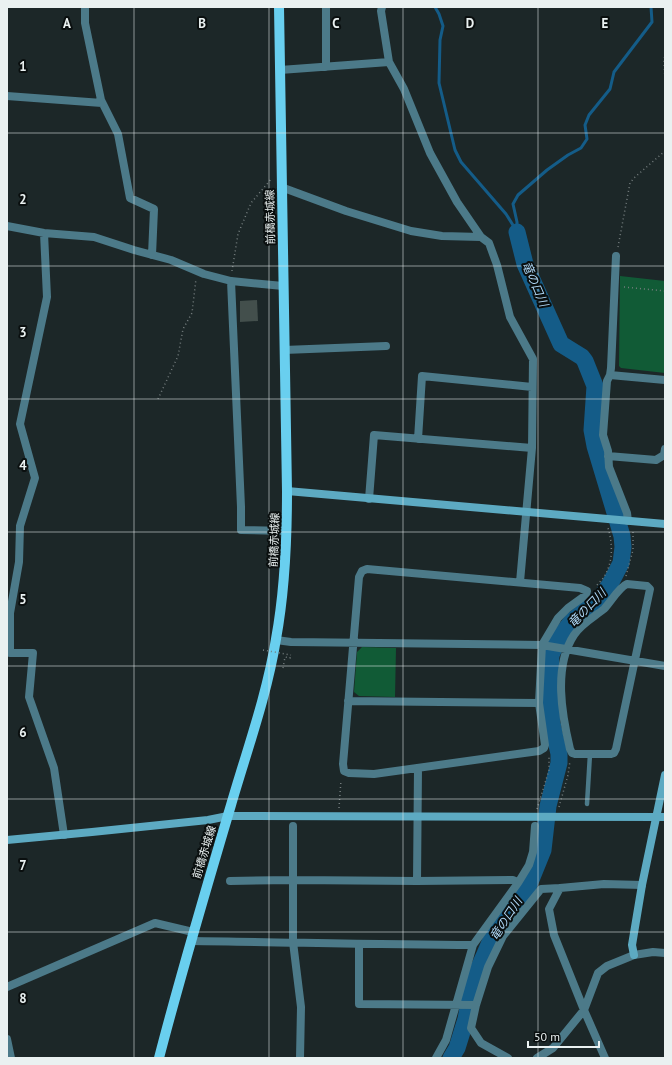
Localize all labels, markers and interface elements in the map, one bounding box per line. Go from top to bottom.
text: A [63,15,71,32]
text: B [198,15,206,32]
text: C [332,15,340,32]
text: D [466,15,474,32]
text: E [602,15,609,32]
text: 1 [19,58,27,75]
street label: 前橋赤城線 [263,189,277,245]
text: 2 [19,191,27,208]
water label: 竜の口川 [519,259,553,311]
text: 3 [19,324,27,341]
text: 4 [19,457,27,474]
street label: 前橋赤城線 [266,512,282,568]
water label: 竜の口川 [565,584,610,630]
text: 5 [19,591,27,608]
text: 6 [19,724,27,741]
street label: 前橋赤城線 [189,824,219,880]
text: 7 [19,857,27,874]
water label: 竜の口川 [486,893,526,943]
text: 8 [19,990,27,1007]
scale bar [528,1023,599,1049]
text: 50 m [534,1029,560,1044]

